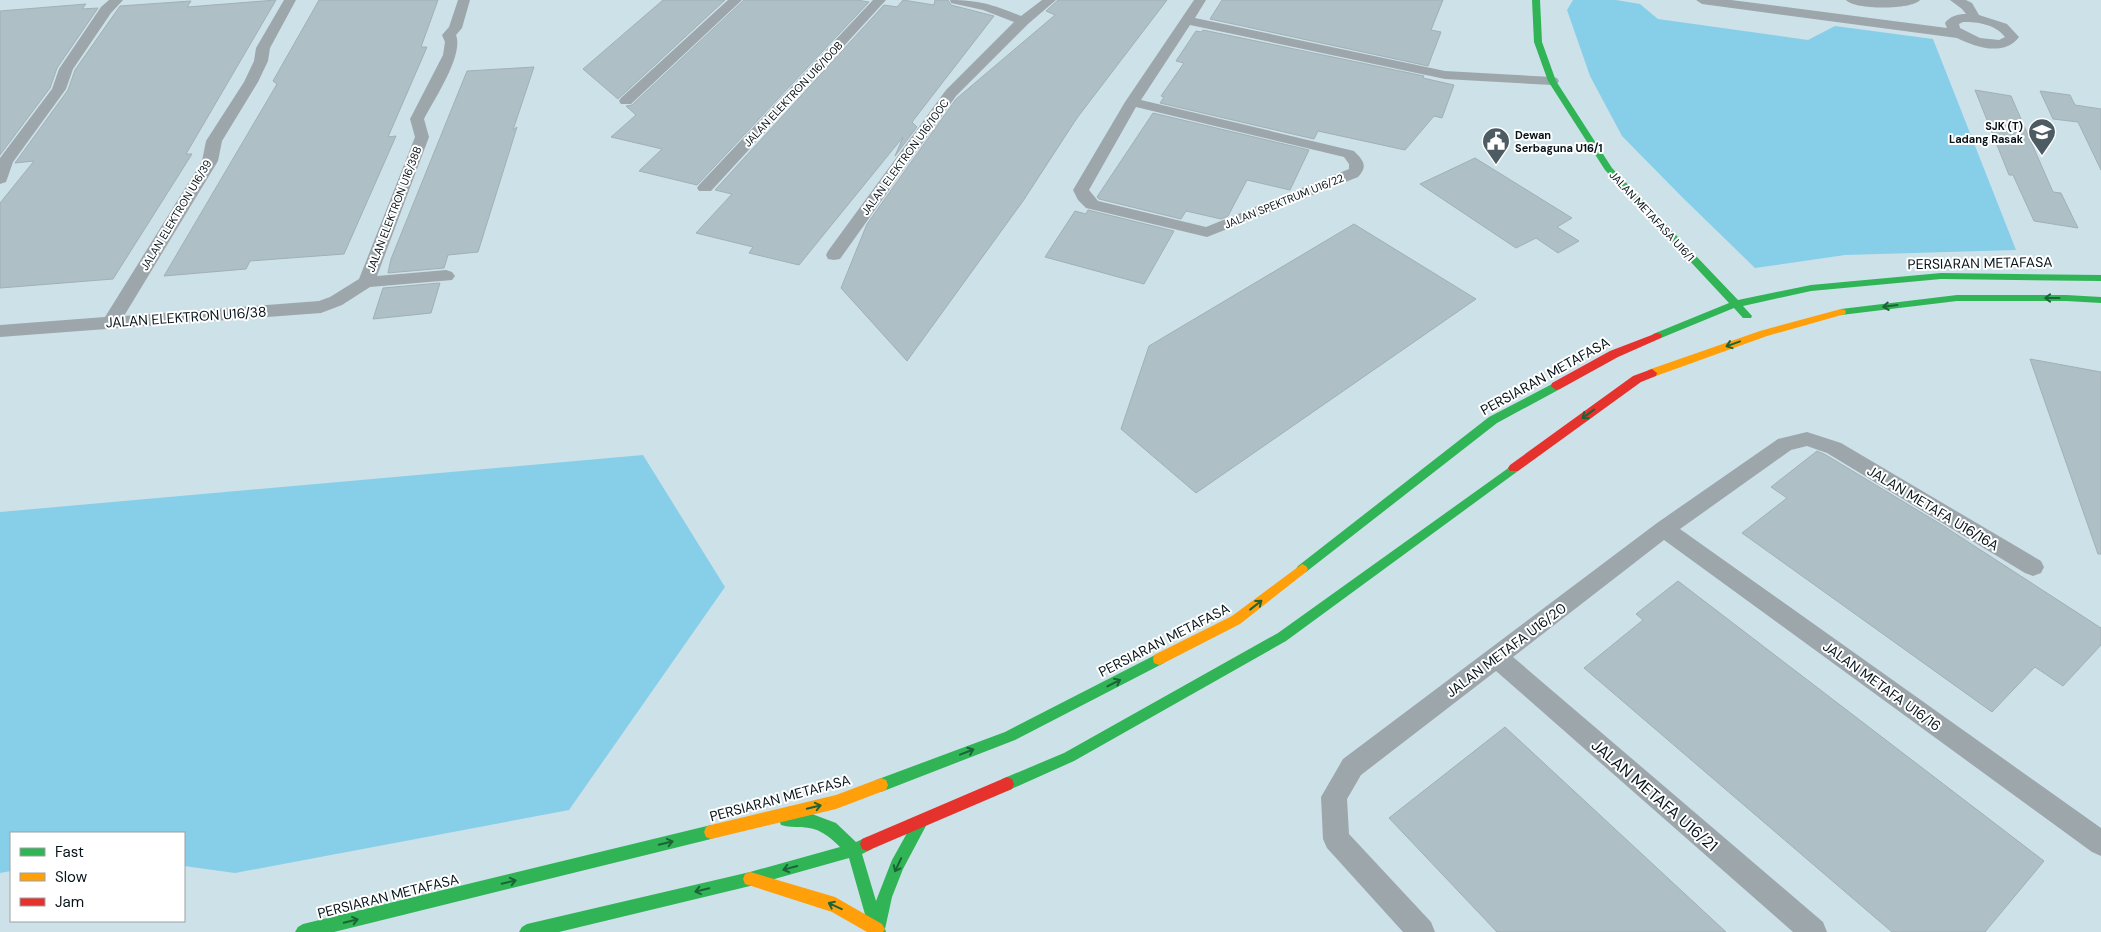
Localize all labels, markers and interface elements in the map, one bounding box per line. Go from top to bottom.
street label: JALAN ELEKTRON U16/100B [740,38,846,150]
street label: JALAN ELEKTRON U16/100C [858,96,952,218]
school or university icon: SJK (T) Ladang Rasak [2027,117,2057,156]
place label: SJK (T) Ladang Rasak [1949,119,2024,146]
public building icon: Dewan Serbaguna U16/1 [1481,126,1511,165]
place label: Dewan Serbaguna U16/1 [1515,128,1602,155]
street label: JALAN ELEKTRON U16/38B [364,144,425,274]
street label: JALAN ELEKTRON U16/39 [137,157,215,273]
street label: JALAN METAFASA U16/1 [1607,168,1697,264]
street label: JALAN SPEKTRUM U16/22 [1222,171,1346,231]
street label: PERSIARAN METAFASA [1907,253,2053,273]
one-way arrow [2045,293,2061,303]
street label: JALAN ELEKTRON U16/38 [105,302,267,332]
one-way arrow [1883,302,1899,312]
street label: PERSIARAN METAFASA [1477,333,1613,419]
one-way arrow [1726,340,1741,349]
one-way arrow [1581,409,1595,419]
street label: JALAN METAFA U16/16A [1864,462,2002,554]
street label: PERSIARAN METAFASA [1095,599,1233,681]
one-way arrow [1249,599,1262,610]
street label: JALAN METAFA U16/20 [1442,599,1570,701]
street label: JALAN METAFA U16/16 [1819,637,1945,735]
one-way arrow [1106,678,1121,687]
street label: JALAN METAFA U16/21 [1587,735,1722,856]
one-way arrow [959,747,974,756]
street label: PERSIARAN METAFASA [708,771,852,825]
one-way arrow [806,802,822,811]
legend [10,832,185,922]
one-way arrow [658,838,674,847]
text: Fast [55,842,84,862]
one-way arrow [892,857,902,872]
one-way arrow [782,863,798,873]
text: Slow [55,867,88,887]
street label: PERSIARAN METAFASA [315,870,461,922]
one-way arrow [500,877,516,886]
one-way arrow [695,886,711,895]
text: Jam [55,892,84,912]
one-way arrow [828,901,843,910]
one-way arrow [342,916,358,925]

